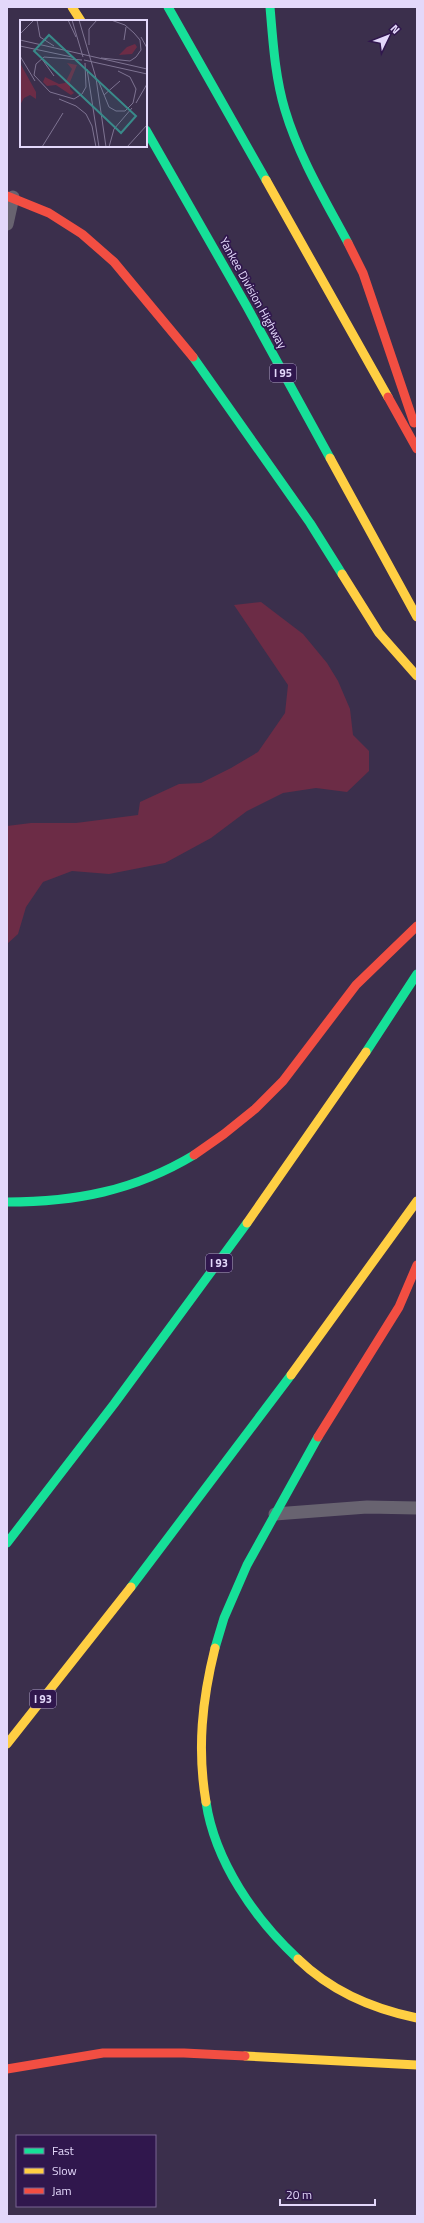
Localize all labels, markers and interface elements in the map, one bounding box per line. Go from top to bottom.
north arrow [368,16,408,56]
inset map [20,20,147,147]
text: N [387,21,404,37]
street label: Yankee Division Highway [215,233,292,352]
road number: I 95 [270,364,296,382]
road number: I 93 [206,1254,232,1272]
road number: I 93 [30,1690,56,1708]
legend [16,2135,156,2207]
text: Fast [52,2141,75,2160]
text: Slow [52,2161,77,2180]
text: Jam [52,2181,72,2200]
scale bar [280,2181,375,2207]
text: 20 m [286,2185,312,2204]

